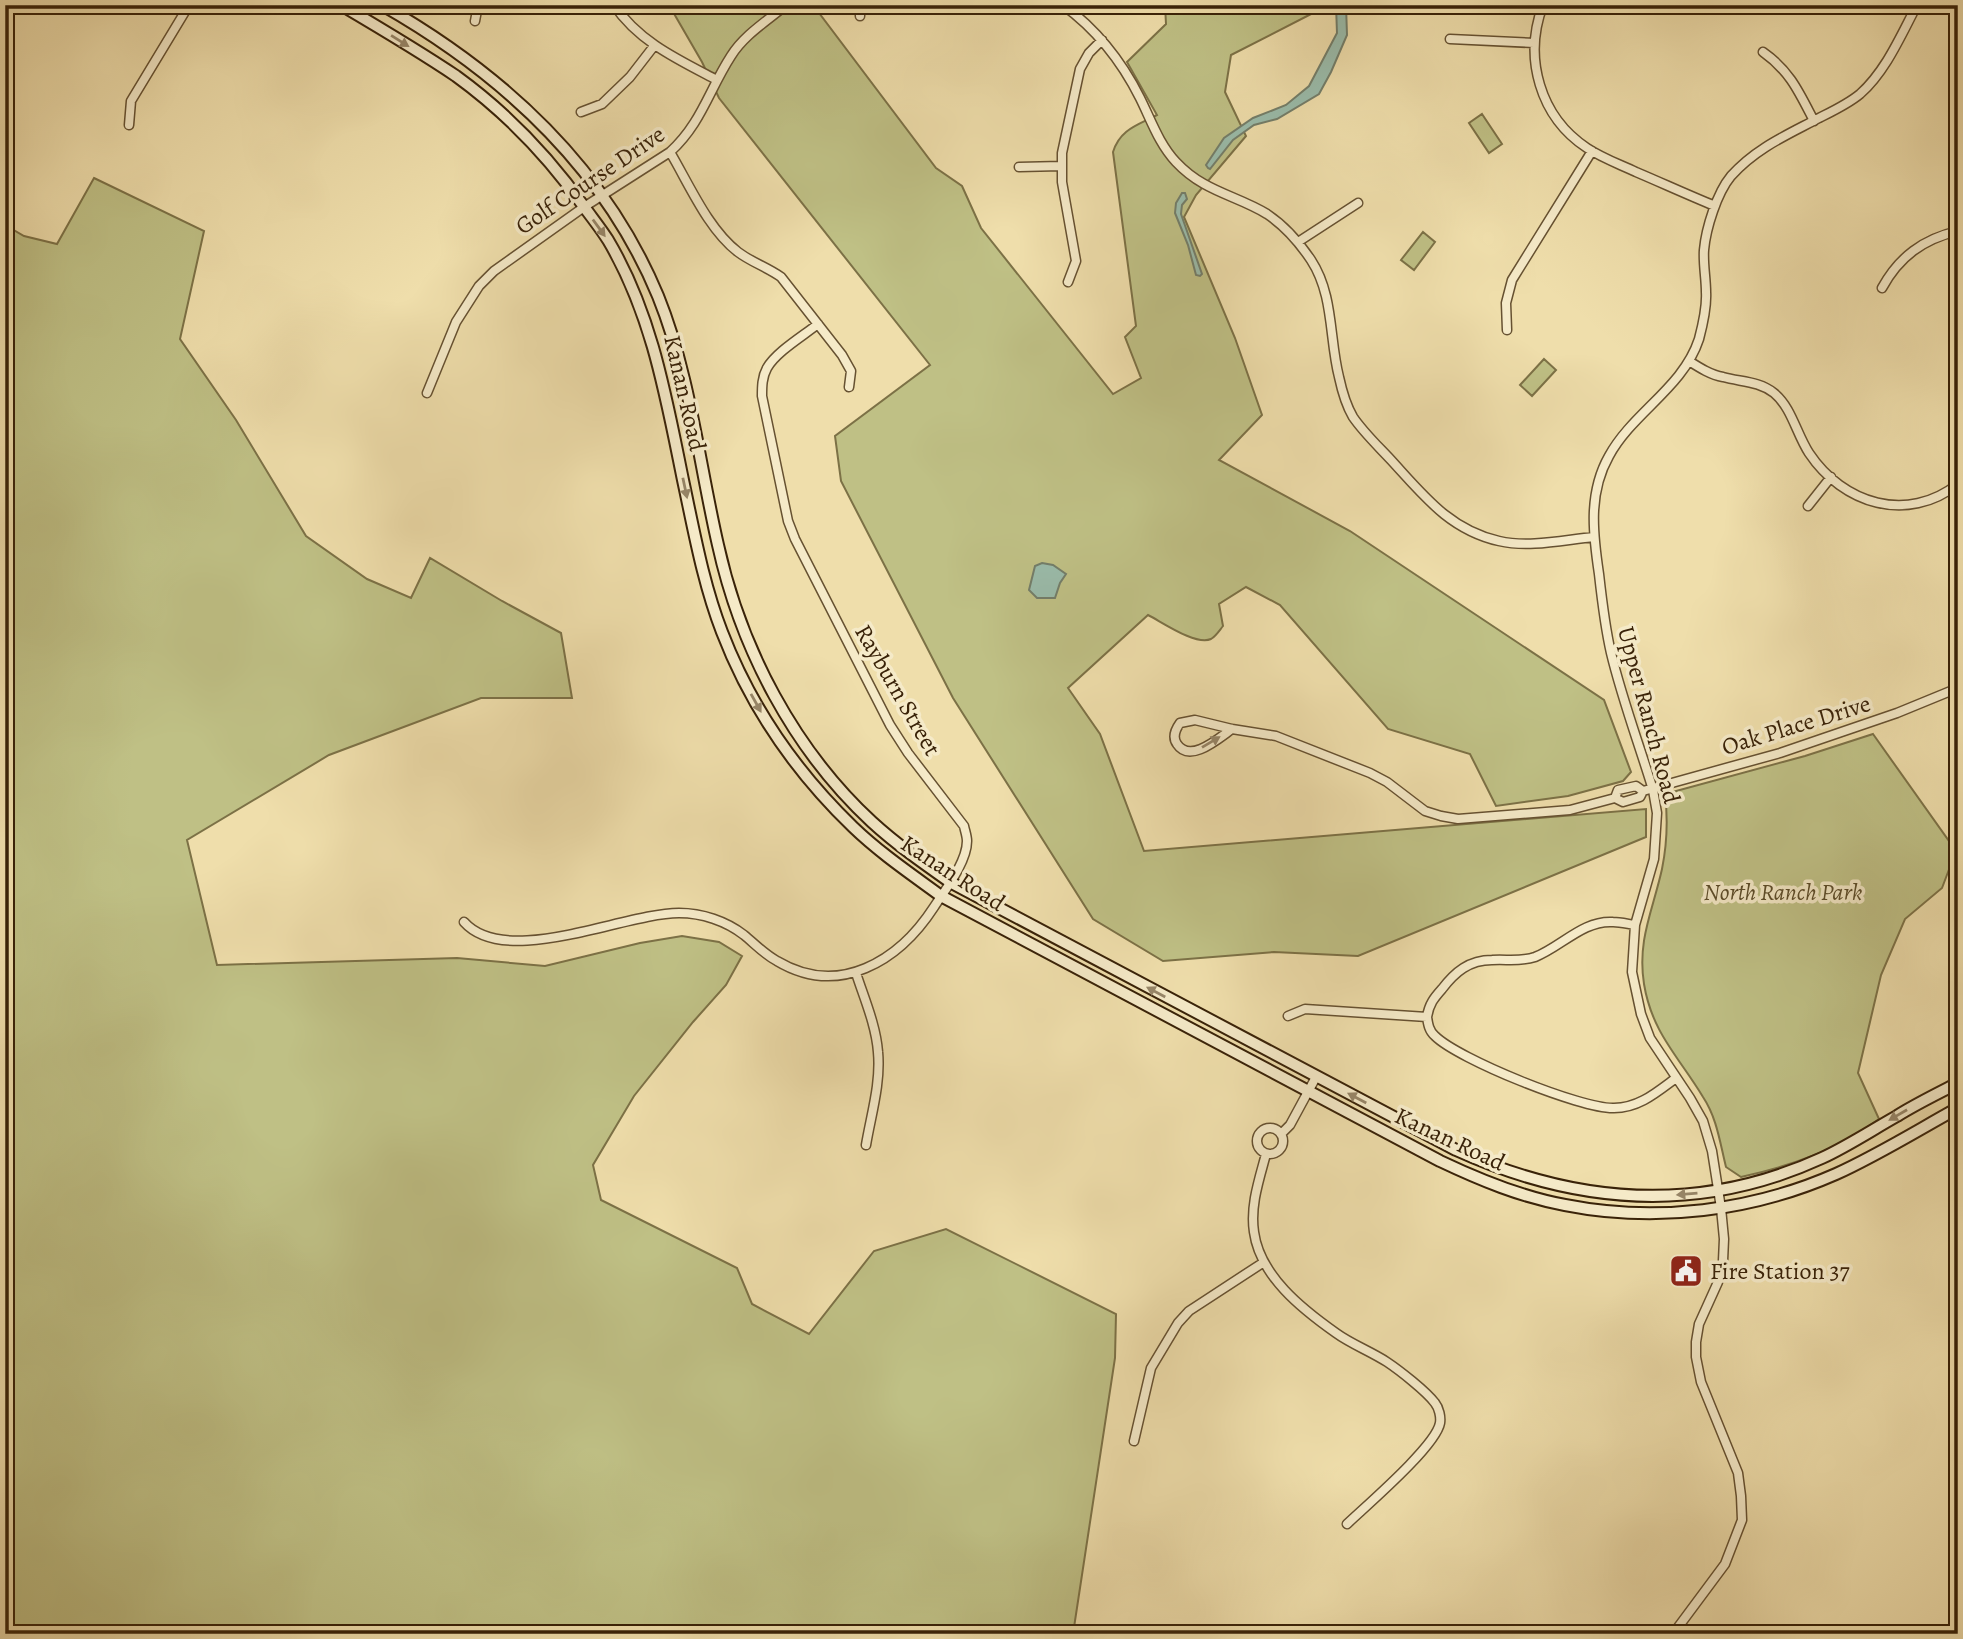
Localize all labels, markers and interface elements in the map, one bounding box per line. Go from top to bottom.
one-way arrow [390,34,409,47]
street label: Golf Course Drive [509,118,671,242]
one-way arrow [592,219,606,237]
street label: Kanan Road [656,332,714,454]
one-way arrow [679,477,690,499]
street label: Rayburn Street [847,618,949,762]
street label: Upper Ranch Road [1610,623,1688,807]
street label: Oak Place Drive [1718,687,1874,763]
one-way arrow [750,693,762,713]
one-way arrow [1202,736,1221,748]
street label: Kanan Road [895,827,1011,919]
park label: North Ranch Park [1704,876,1863,908]
one-way arrow [1146,986,1166,997]
one-way arrow [1347,1092,1367,1104]
street label: Kanan Road [1390,1100,1510,1179]
one-way arrow [1888,1109,1907,1122]
one-way arrow [1676,1189,1698,1200]
public building icon: Fire Station 37 [1667,1252,1705,1290]
place label: Fire Station 37 [1710,1255,1850,1287]

